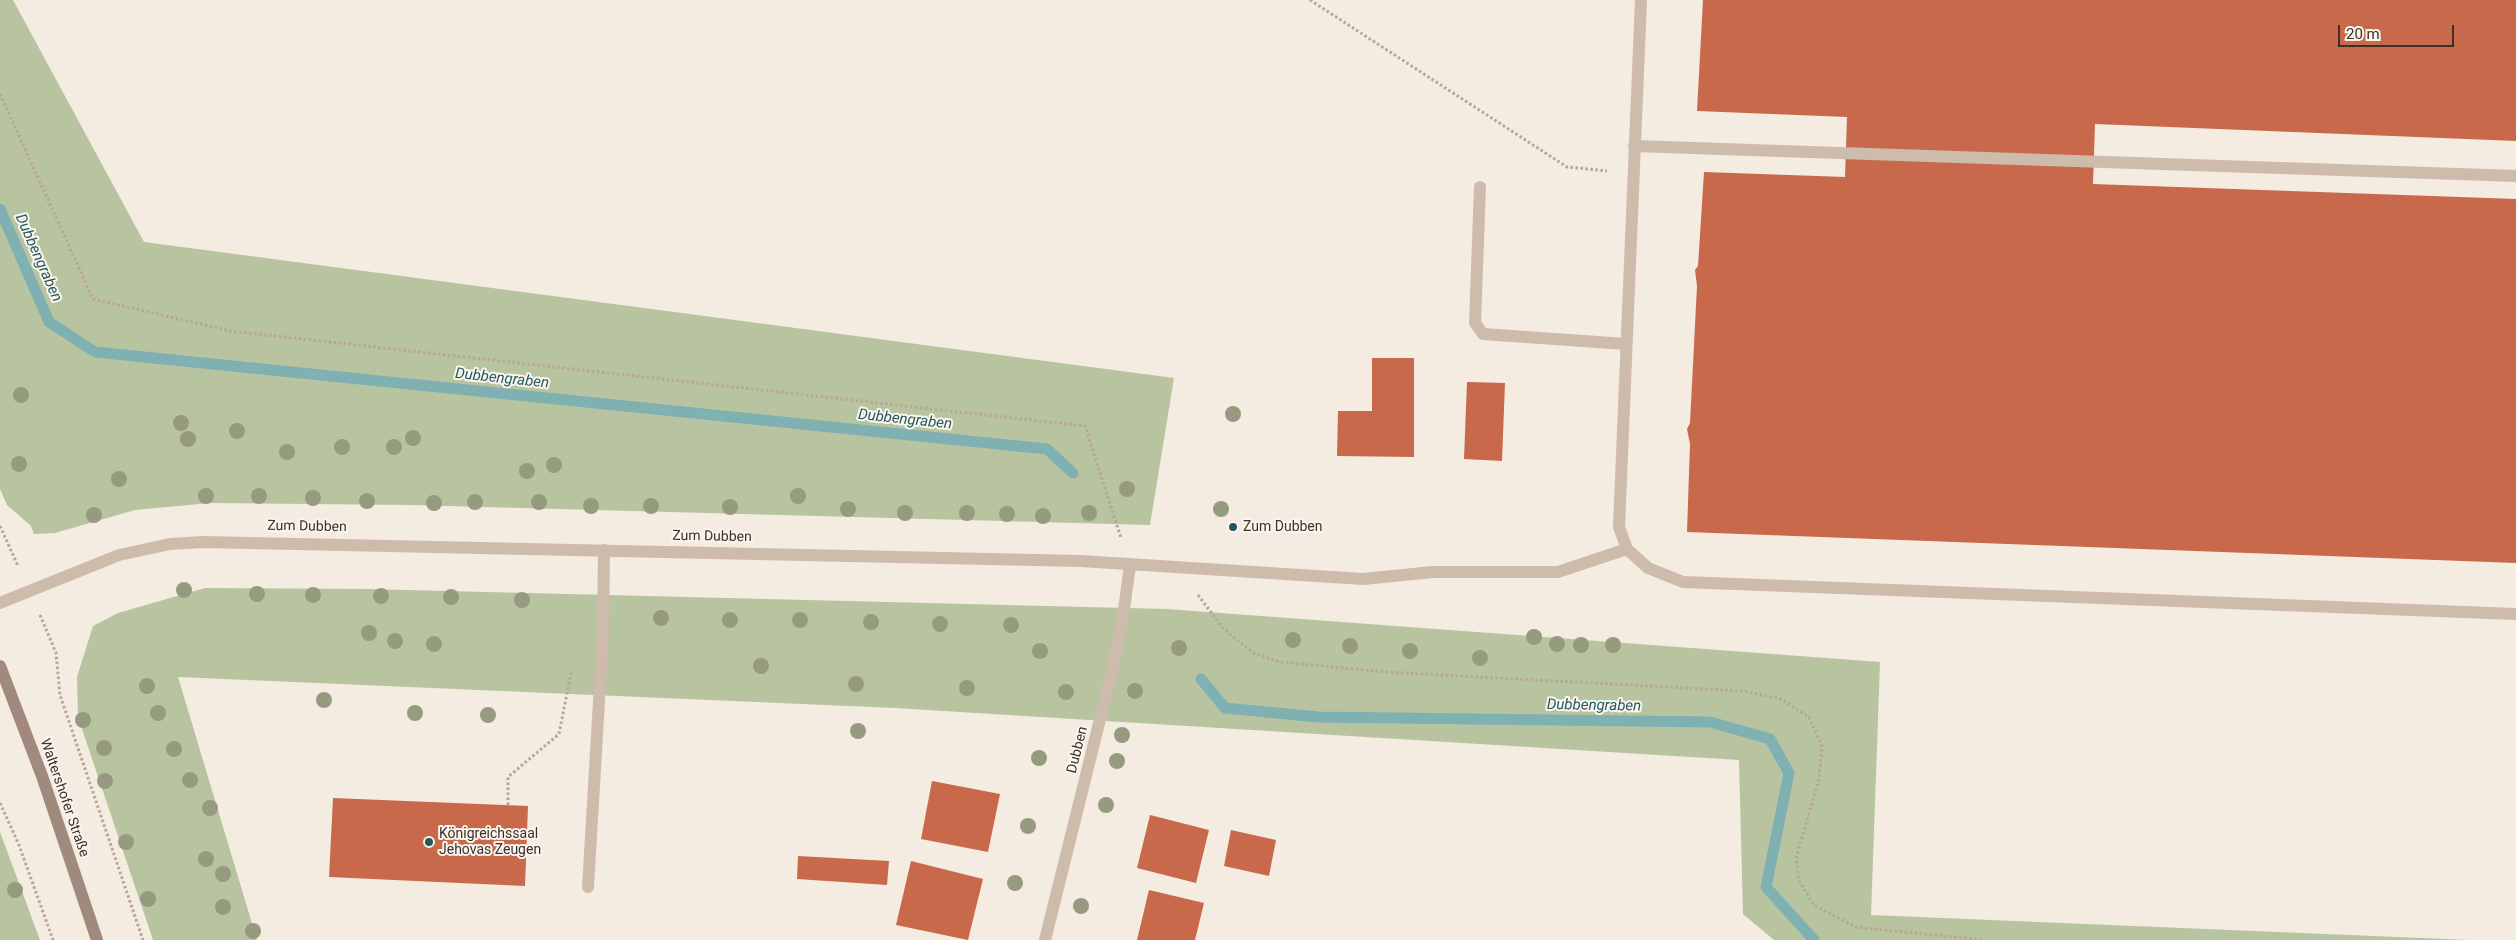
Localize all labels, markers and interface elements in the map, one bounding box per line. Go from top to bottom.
scale bar [2341,15,2457,47]
text: 20 m [2346,25,2380,43]
water label: Dubbengraben [11,211,65,305]
water label: Dubbengraben [454,365,550,393]
water label: Dubbengraben [857,406,953,434]
street label: Zum Dubben [267,518,347,536]
place label: Zum Dubben [1243,519,1323,535]
marker: Zum Dubben [1227,521,1239,533]
street label: Zum Dubben [672,528,752,546]
water label: Dubbengraben [1547,696,1641,716]
street label: Dubben [1064,725,1092,775]
street label: Waltershofer Straße [36,737,92,859]
place label: Königreichssaal Jehovas Zeugen [439,826,541,859]
marker: Königreichssaal Jehovas Zeugen [423,836,435,848]

